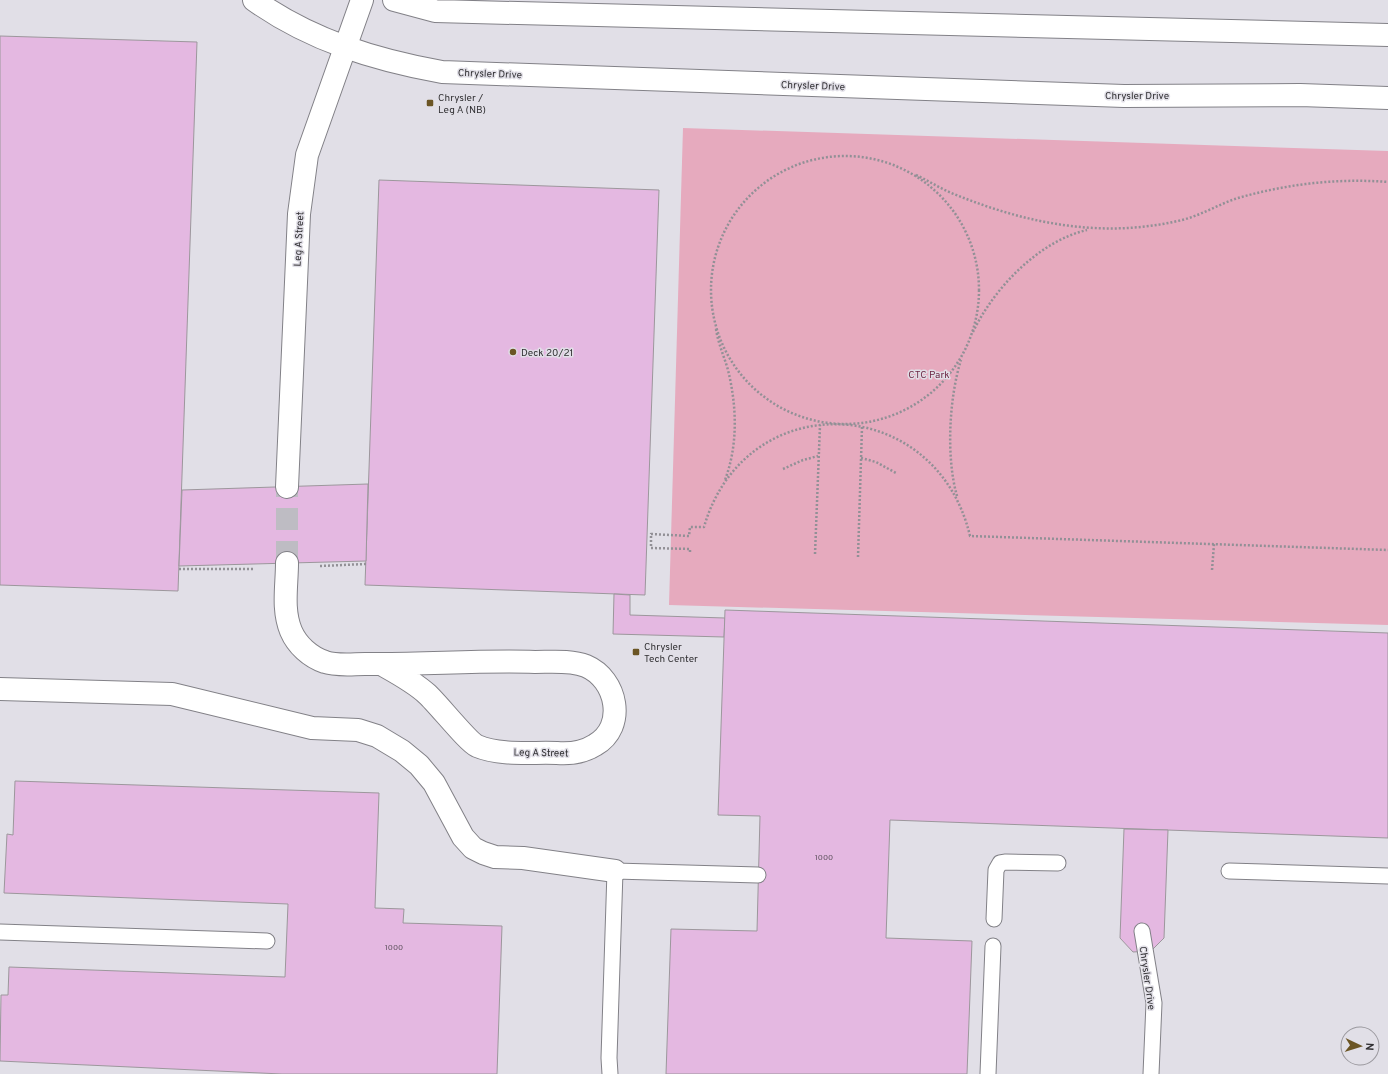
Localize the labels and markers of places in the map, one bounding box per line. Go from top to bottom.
place label: Chrysler / Leg A (NB) [438,92,486,117]
marker: Chrysler / Leg A (NB) [425,98,435,108]
marker: Deck 20/21 [508,347,518,357]
place label: Deck 20/21 [521,347,573,360]
place label: Chrysler Tech Center [644,641,698,666]
marker: Chrysler Tech Center [631,647,641,657]

